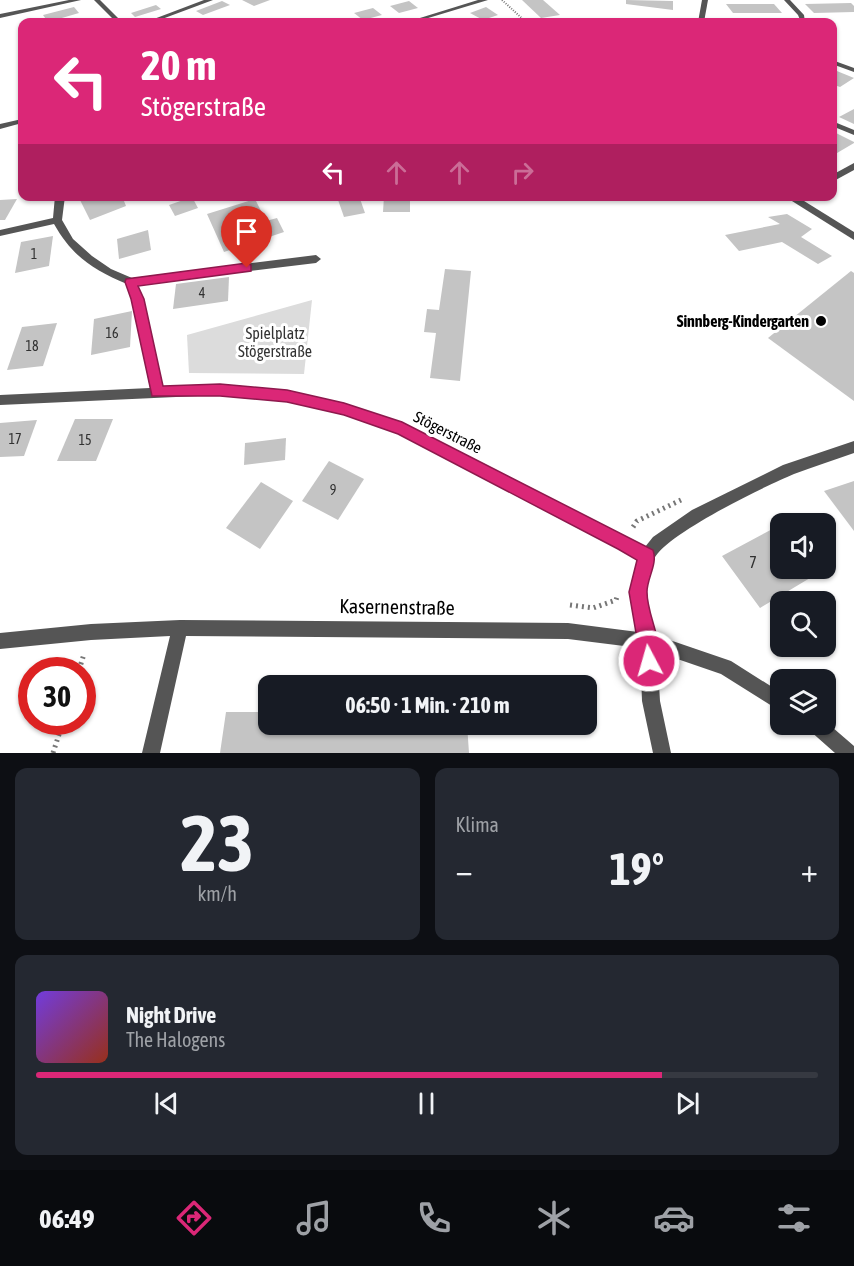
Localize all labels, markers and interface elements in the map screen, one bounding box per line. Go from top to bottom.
text: 20 m [141,41,216,89]
icon: left [42,42,120,120]
text: Stögerstraße [141,91,266,122]
icon: left [317,156,350,189]
icon: ahead [380,156,413,189]
icon: ahead [443,156,476,189]
icon: right [506,156,539,189]
pin [221,206,272,268]
icon: arrive [230,215,263,248]
house number: 1 [31,246,37,262]
house number: 4 [199,285,206,301]
place label: Sinnberg-Kindergarten [677,312,809,330]
marker: Sinnberg-Kindergarten [814,314,828,328]
park label: Spielplatz Stögerstraße [238,324,312,361]
house number: 16 [105,325,119,341]
house number: 18 [25,338,39,354]
street label: Stögerstraße [410,407,485,458]
house number: 17 [8,431,22,447]
house number: 15 [78,432,92,448]
house number: 9 [330,482,336,498]
map controls [770,513,836,735]
button: sound [770,513,836,579]
house number: 7 [749,553,757,571]
button: search [770,591,836,657]
street label: Kasernenstraße [339,594,455,619]
position arrow [617,629,681,693]
speed limit sign: 30 [18,657,96,735]
button: layers [770,669,836,735]
text: 06:50 · 1 Min. · 210 m [345,692,510,718]
text: 23 [181,798,254,888]
text: Klima [456,813,499,836]
text: 19° [609,843,664,895]
text: − [456,851,473,889]
text: + [801,851,818,889]
text: km/h [197,882,237,905]
text: Night Drive [126,1002,216,1028]
text: The Halogens [126,1028,225,1051]
icon: previous [150,1087,183,1120]
icon: pause [410,1087,443,1120]
icon: next [671,1087,704,1120]
icon: directions [173,1197,215,1239]
icon: music [293,1197,335,1239]
icon: phone [413,1197,455,1239]
icon: climate [533,1197,575,1239]
icon: car [653,1197,695,1239]
icon: filters [773,1197,815,1239]
text: 06:49 [39,1203,95,1234]

